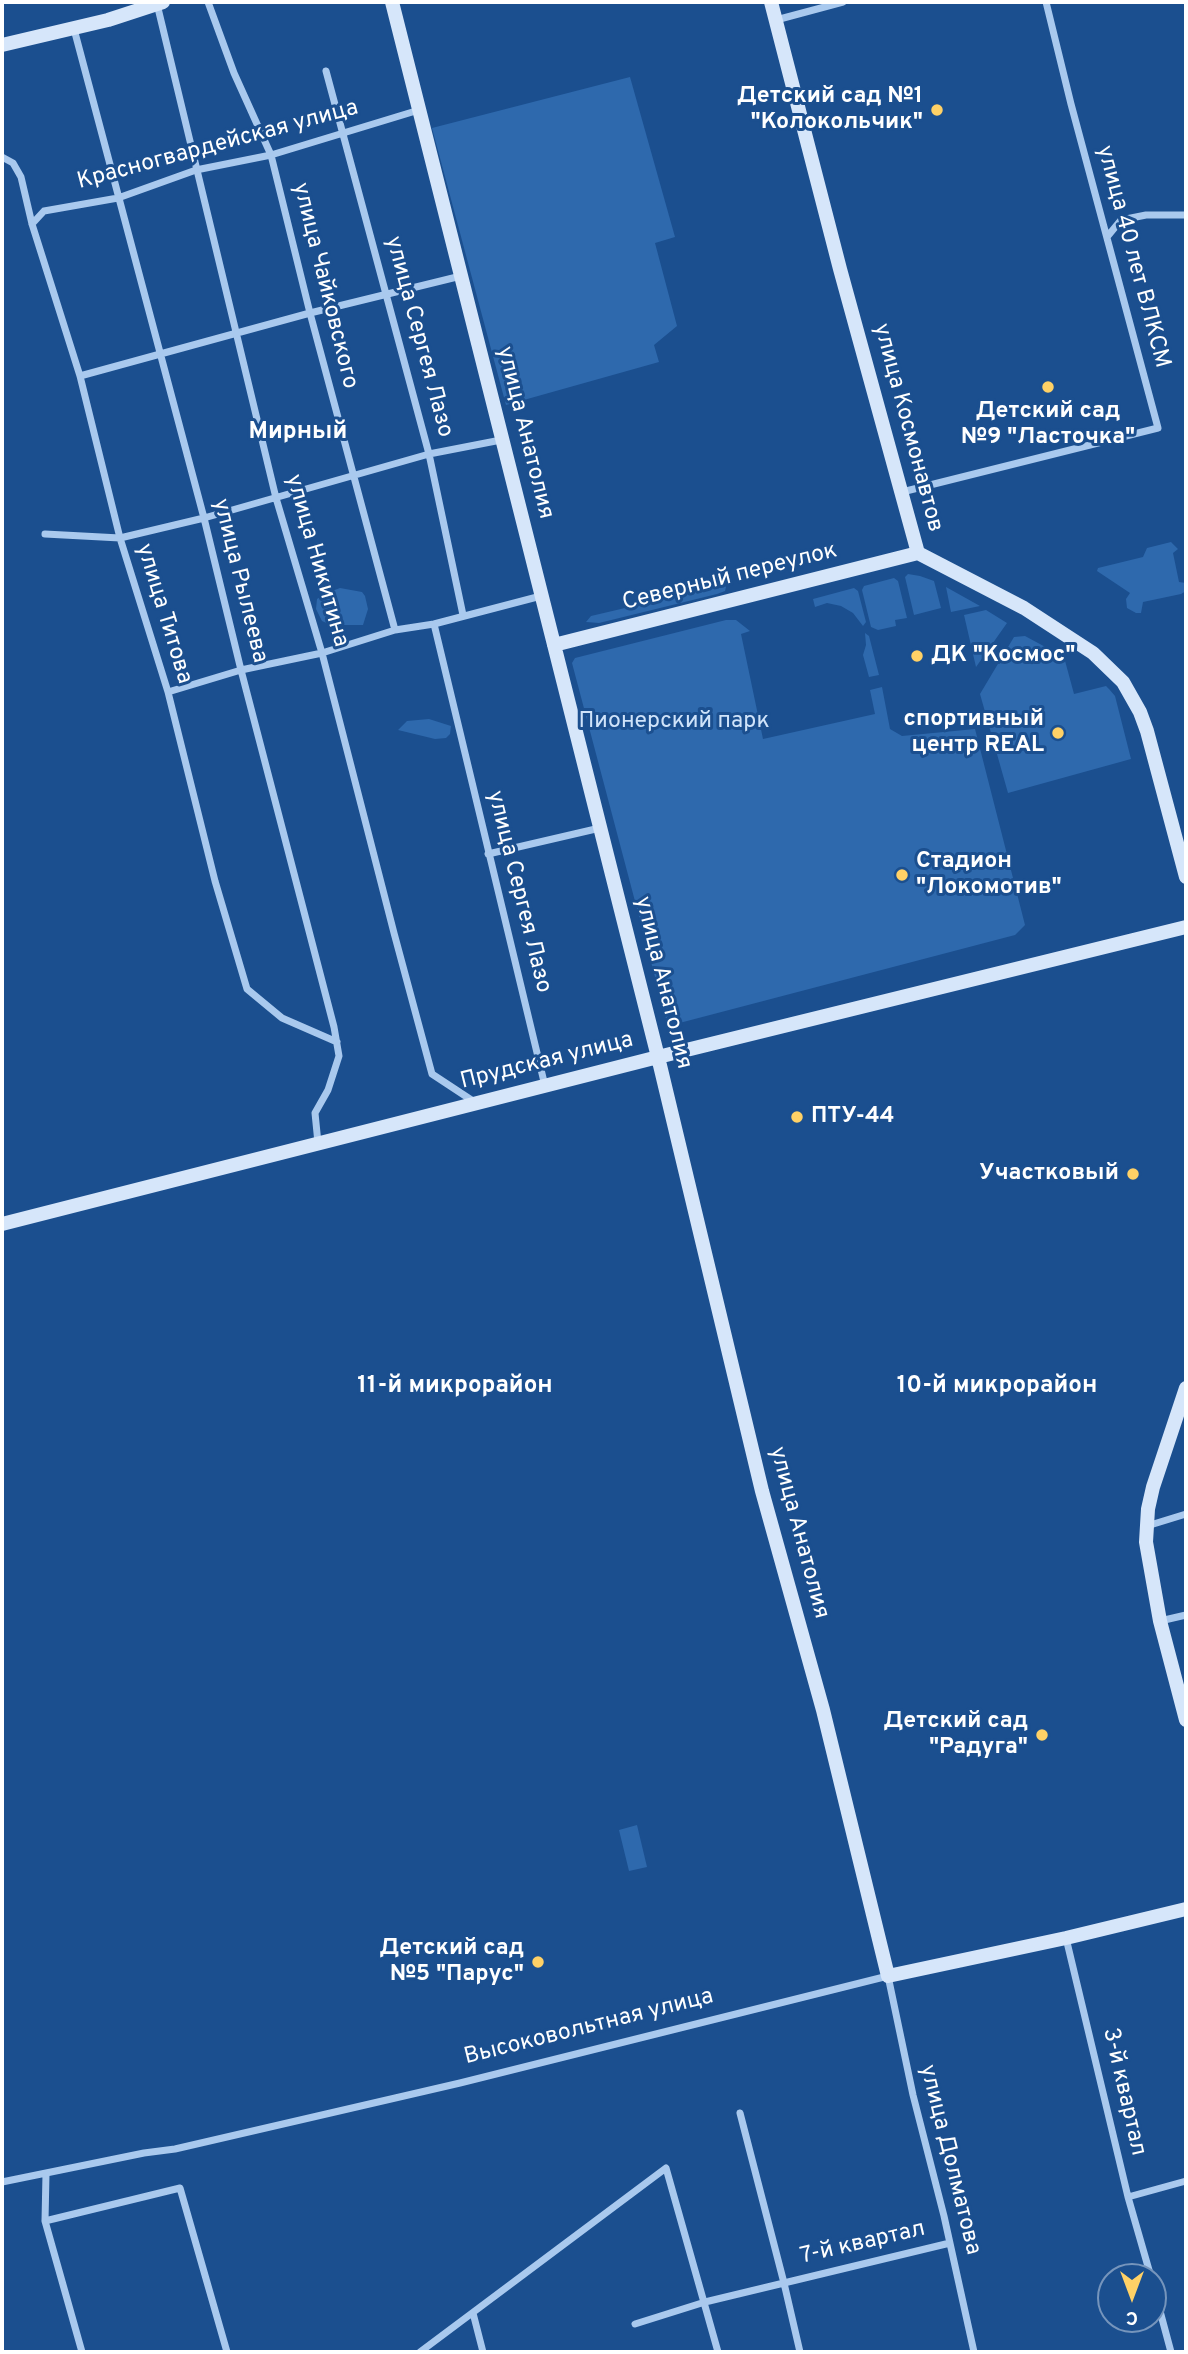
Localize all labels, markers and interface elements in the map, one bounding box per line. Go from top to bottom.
place label: Детский сад №1 "Колокольчик" [737,83,923,137]
street label: Красногвардейская улица [74,95,362,197]
marker: Детский сад №1 "Колокольчик" [929,102,945,118]
street label: улица 40 лет ВЛКСМ [1089,143,1175,371]
street label: улица Чайковского [285,180,363,392]
street label: улица Сергея Лазо [378,233,458,441]
street label: улица Космонавтов [866,321,948,535]
street label: улица Анатолия [489,344,559,522]
marker: Детский сад №9 "Ласточка" [1040,379,1056,395]
place label: Детский сад №9 "Ласточка" [961,398,1135,452]
district label: Мирный [249,419,347,447]
street label: улица Никитина [278,472,354,650]
street label: улица Рылеева [205,496,273,666]
street label: Северный переулок [620,538,840,618]
street label: улица Титова [129,541,197,687]
place label: ДК "Космос" [931,642,1075,670]
marker: ДК "Космос" [909,648,925,664]
place label: спортивный центр REAL [904,706,1044,760]
park label: Пионерский парк [578,708,770,736]
marker: спортивный центр REAL [1050,725,1066,741]
street label: улица Сергея Лазо [480,788,556,996]
place label: Стадион "Локомотив" [916,848,1062,902]
marker: Стадион "Локомотив" [894,867,910,883]
street label: улица Анатолия [627,894,697,1072]
street label: Прудская улица [458,1027,636,1097]
place label: ПТУ-44 [811,1103,894,1131]
marker: ПТУ-44 [789,1109,805,1125]
place label: Участковый [979,1160,1119,1188]
marker: Участковый [1125,1166,1141,1182]
district label: 11-й микрорайон [357,1373,553,1401]
district label: 10-й микрорайон [897,1373,1097,1401]
street label: улица Анатолия [762,1444,834,1622]
place label: Детский сад "Радуга" [883,1708,1028,1762]
marker: Детский сад "Радуга" [1034,1727,1050,1743]
place label: Детский сад №5 "Парус" [379,1935,524,1989]
marker: Детский сад №5 "Парус" [530,1954,546,1970]
street label: Высоковольтная улица [462,1984,716,2072]
street label: 3-й квартал [1095,2025,1151,2159]
street label: улица Долматова [912,2062,986,2258]
street label: 7-й квартал [798,2216,928,2272]
north arrow [1097,2263,1167,2333]
text: С [1126,2305,1138,2329]

